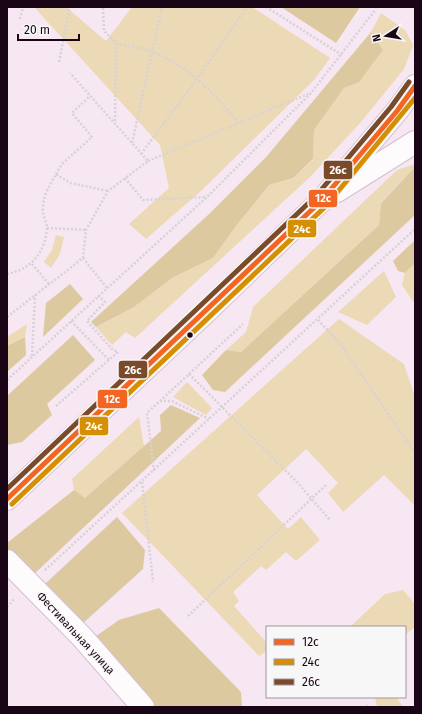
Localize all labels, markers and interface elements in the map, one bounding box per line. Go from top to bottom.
scale bar [18,16,79,42]
north arrow [366,16,406,56]
text: 20 m [24,23,50,37]
text: N [370,33,384,43]
line badge: 26c [323,160,353,180]
text: 26c [329,164,347,177]
line badge: 12с [308,189,338,208]
text: 12с [315,192,332,205]
line badge: 24с [287,219,317,238]
text: 24с [294,223,311,236]
unlabelled marker [185,330,195,340]
line badge: 26c [118,360,148,379]
text: 26c [124,364,142,377]
line badge: 12с [97,389,128,409]
text: 12с [104,393,121,406]
line badge: 24с [79,416,109,436]
text: 24с [86,420,103,433]
street label: Фестивальная улица [34,589,117,677]
legend [266,626,406,698]
text: 12с [302,635,319,649]
text: 24с [302,655,320,669]
text: 26c [302,675,320,689]

